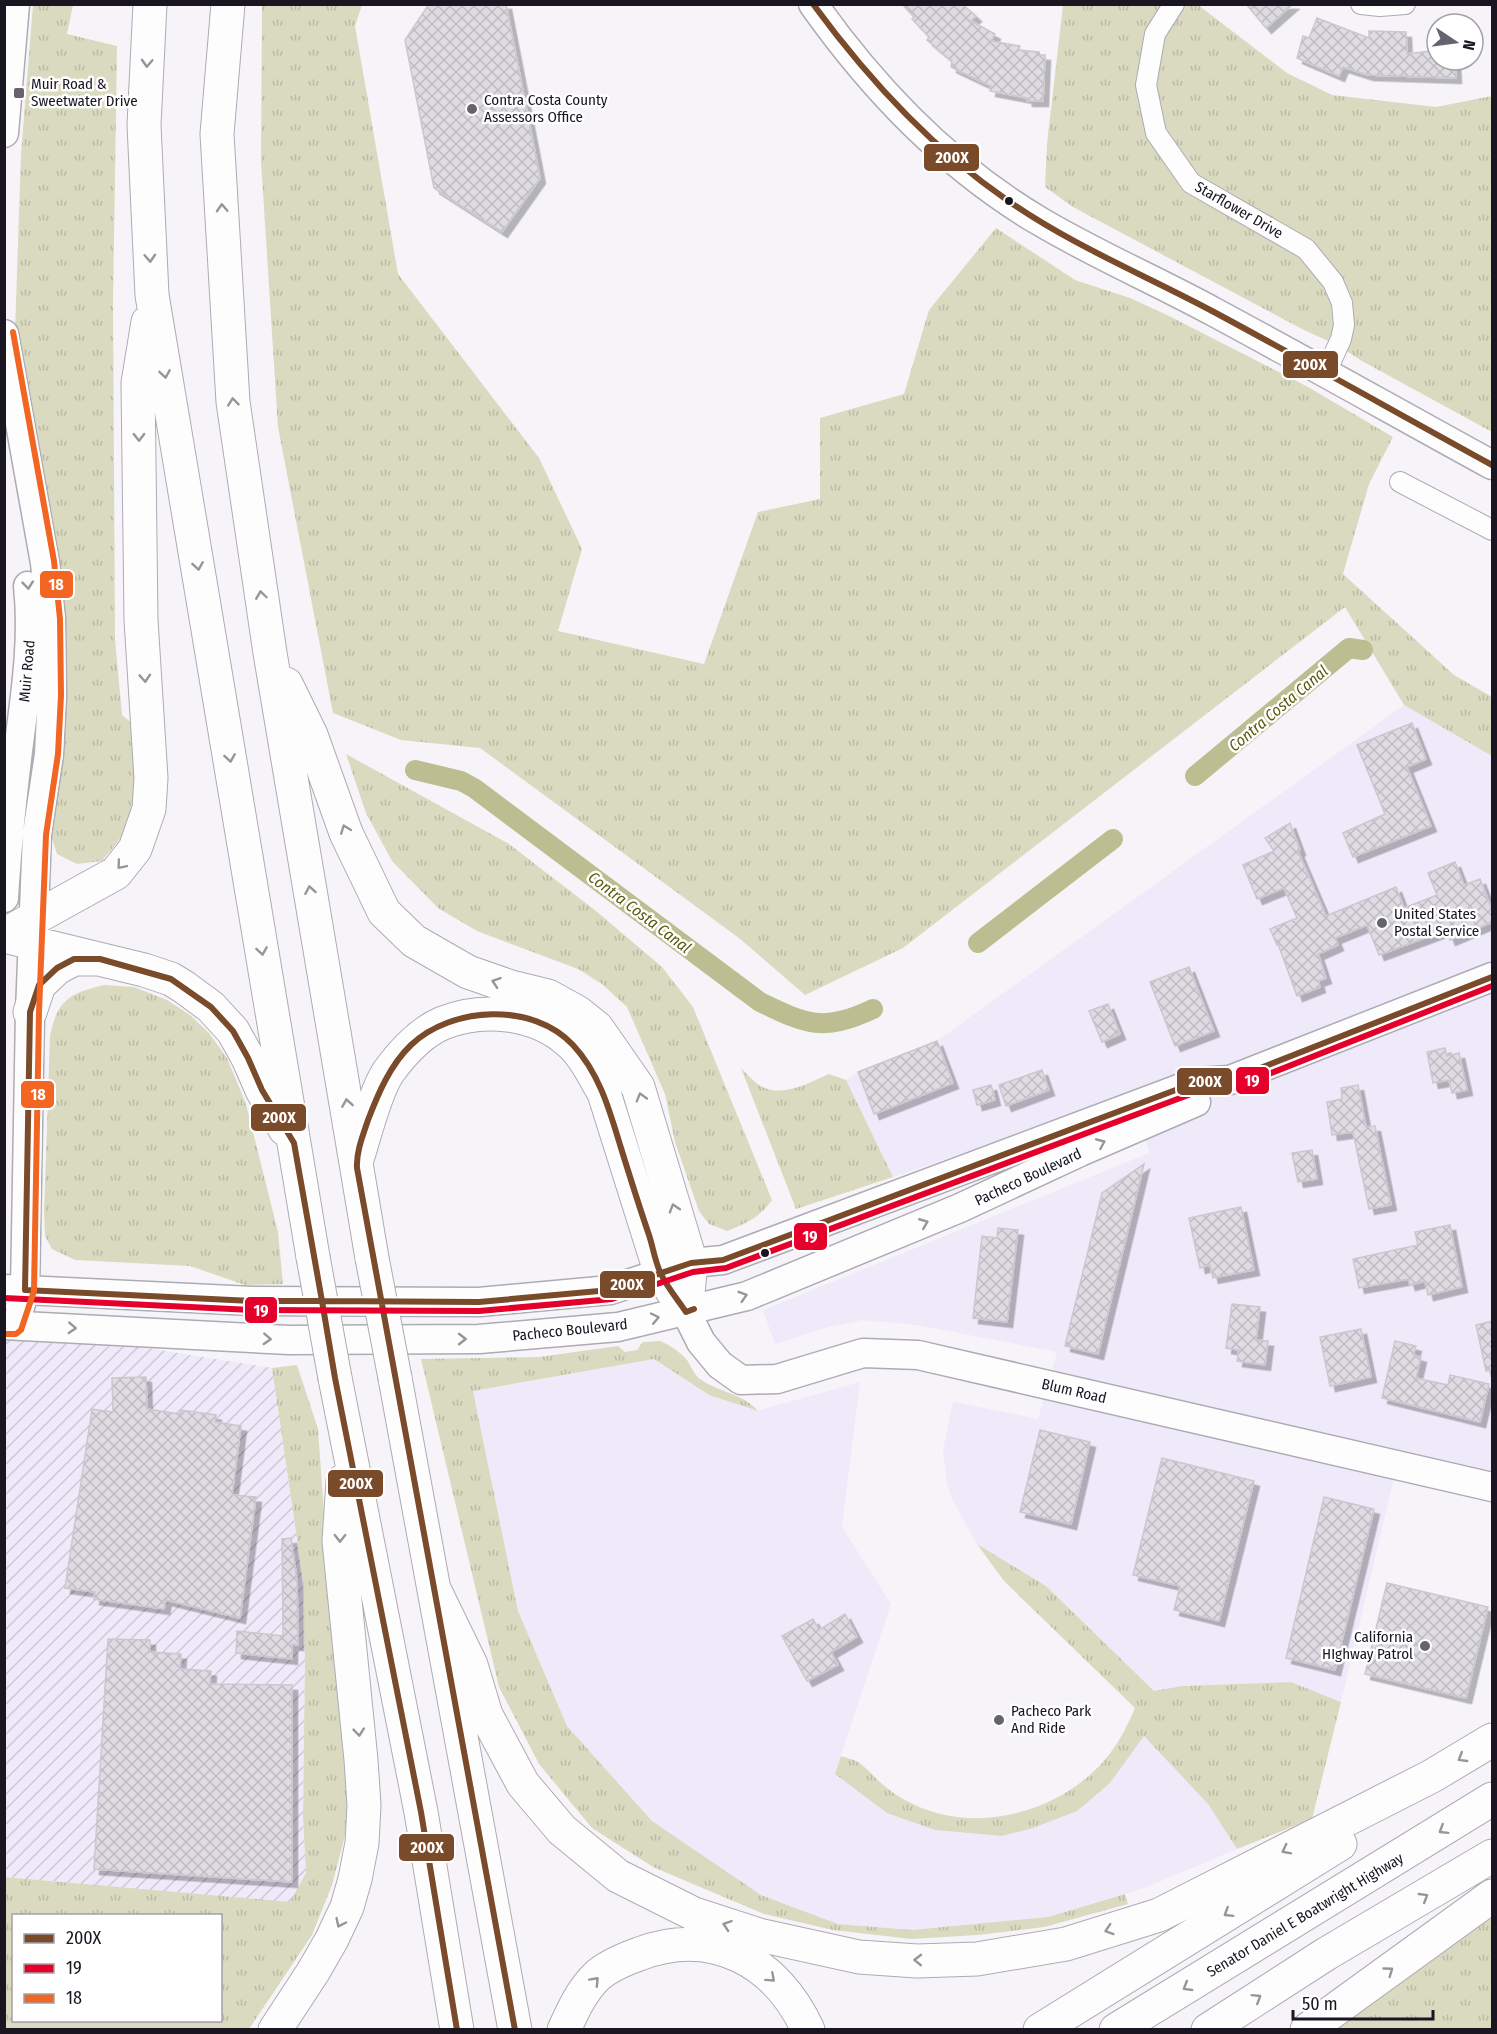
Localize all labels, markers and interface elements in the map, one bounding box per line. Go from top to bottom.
north arrow [1425,12,1485,72]
text: N [1459,38,1479,52]
one-way arrow [141,58,154,67]
place label: Muir Road & Sweetwater Drive [31,75,138,110]
marker: Muir Road & Sweetwater Drive [12,86,26,100]
place label: Contra Costa County Assessors Office [484,91,608,126]
marker: Contra Costa County Assessors Office [465,102,479,116]
line badge: 200X [923,143,980,172]
text: 200X [934,148,969,167]
street label: Starflower Drive [1192,178,1286,242]
unlabelled marker [1003,195,1015,207]
one-way arrow [215,203,228,212]
one-way arrow [144,253,157,262]
line badge: 200X [1282,350,1339,379]
text: 200X [1292,355,1327,374]
one-way arrow [159,369,171,378]
one-way arrow [227,398,240,407]
one-way arrow [133,432,145,441]
one-way arrow [191,561,203,571]
line badge: 18 [39,570,74,599]
text: 18 [48,575,64,594]
one-way arrow [21,580,34,590]
one-way arrow [256,591,268,600]
street label: Muir Road [15,639,39,703]
water label: Contra Costa Canal [1225,661,1332,755]
one-way arrow [138,673,151,682]
one-way arrow [223,754,235,763]
one-way arrow [340,824,352,835]
one-way arrow [117,858,128,869]
water label: Contra Costa Canal [585,868,695,957]
one-way arrow [305,886,317,895]
place label: United States Postal Service [1394,905,1479,940]
marker: United States Postal Service [1375,916,1389,930]
one-way arrow [255,945,268,955]
one-way arrow [491,976,502,989]
line badge: 19 [1235,1066,1270,1095]
line badge: 200X [1176,1067,1233,1096]
text: 19 [1244,1071,1260,1090]
text: 200X [1187,1072,1222,1091]
line badge: 18 [20,1080,55,1109]
text: 18 [30,1085,46,1104]
one-way arrow [636,1092,648,1103]
one-way arrow [341,1099,353,1108]
line badge: 200X [250,1103,307,1132]
text: 200X [261,1108,296,1127]
one-way arrow [1095,1138,1106,1150]
street label: Pacheco Boulevard [972,1144,1084,1210]
one-way arrow [669,1203,681,1214]
one-way arrow [917,1218,928,1230]
line badge: 19 [793,1222,828,1251]
text: 19 [802,1227,818,1246]
unlabelled marker [759,1247,771,1259]
line badge: 200X [599,1270,656,1299]
text: 200X [609,1275,644,1294]
one-way arrow [737,1291,748,1303]
line badge: 19 [244,1296,278,1324]
text: 19 [253,1301,269,1320]
one-way arrow [650,1313,660,1326]
street label: Pacheco Boulevard [512,1315,628,1345]
one-way arrow [68,1321,77,1334]
one-way arrow [262,1332,271,1345]
one-way arrow [457,1333,466,1345]
street label: Blum Road [1040,1375,1108,1407]
line badge: 200X [327,1469,384,1498]
text: 200X [338,1474,373,1493]
one-way arrow [334,1533,346,1542]
place label: California HIghway Patrol [1322,1628,1413,1663]
marker: California HIghway Patrol [1418,1639,1432,1653]
place label: Pacheco Park And Ride [1011,1702,1091,1737]
marker: Pacheco Park And Ride [992,1713,1006,1727]
one-way arrow [352,1727,364,1736]
one-way arrow [1458,1751,1468,1763]
one-way arrow [1439,1823,1449,1835]
line badge: 200X [398,1833,455,1862]
text: 200X [409,1838,444,1857]
one-way arrow [1282,1843,1293,1854]
street label: Senator Daniel E Boatwright Highway [1203,1849,1407,1981]
one-way arrow [1417,1892,1428,1904]
one-way arrow [1224,1906,1234,1918]
legend [12,1914,222,2022]
one-way arrow [335,1916,347,1927]
one-way arrow [722,1919,733,1932]
one-way arrow [1104,1923,1115,1936]
text: 200X [66,1927,102,1949]
one-way arrow [913,1954,922,1966]
text: 19 [66,1957,82,1979]
one-way arrow [1382,1967,1393,1978]
one-way arrow [764,1971,775,1982]
one-way arrow [588,1977,599,1987]
one-way arrow [1183,1979,1193,1991]
scale bar [1293,1983,1432,2021]
text: 18 [66,1987,82,2009]
text: 50 m [1302,1993,1338,2015]
one-way arrow [1251,1994,1261,2006]

